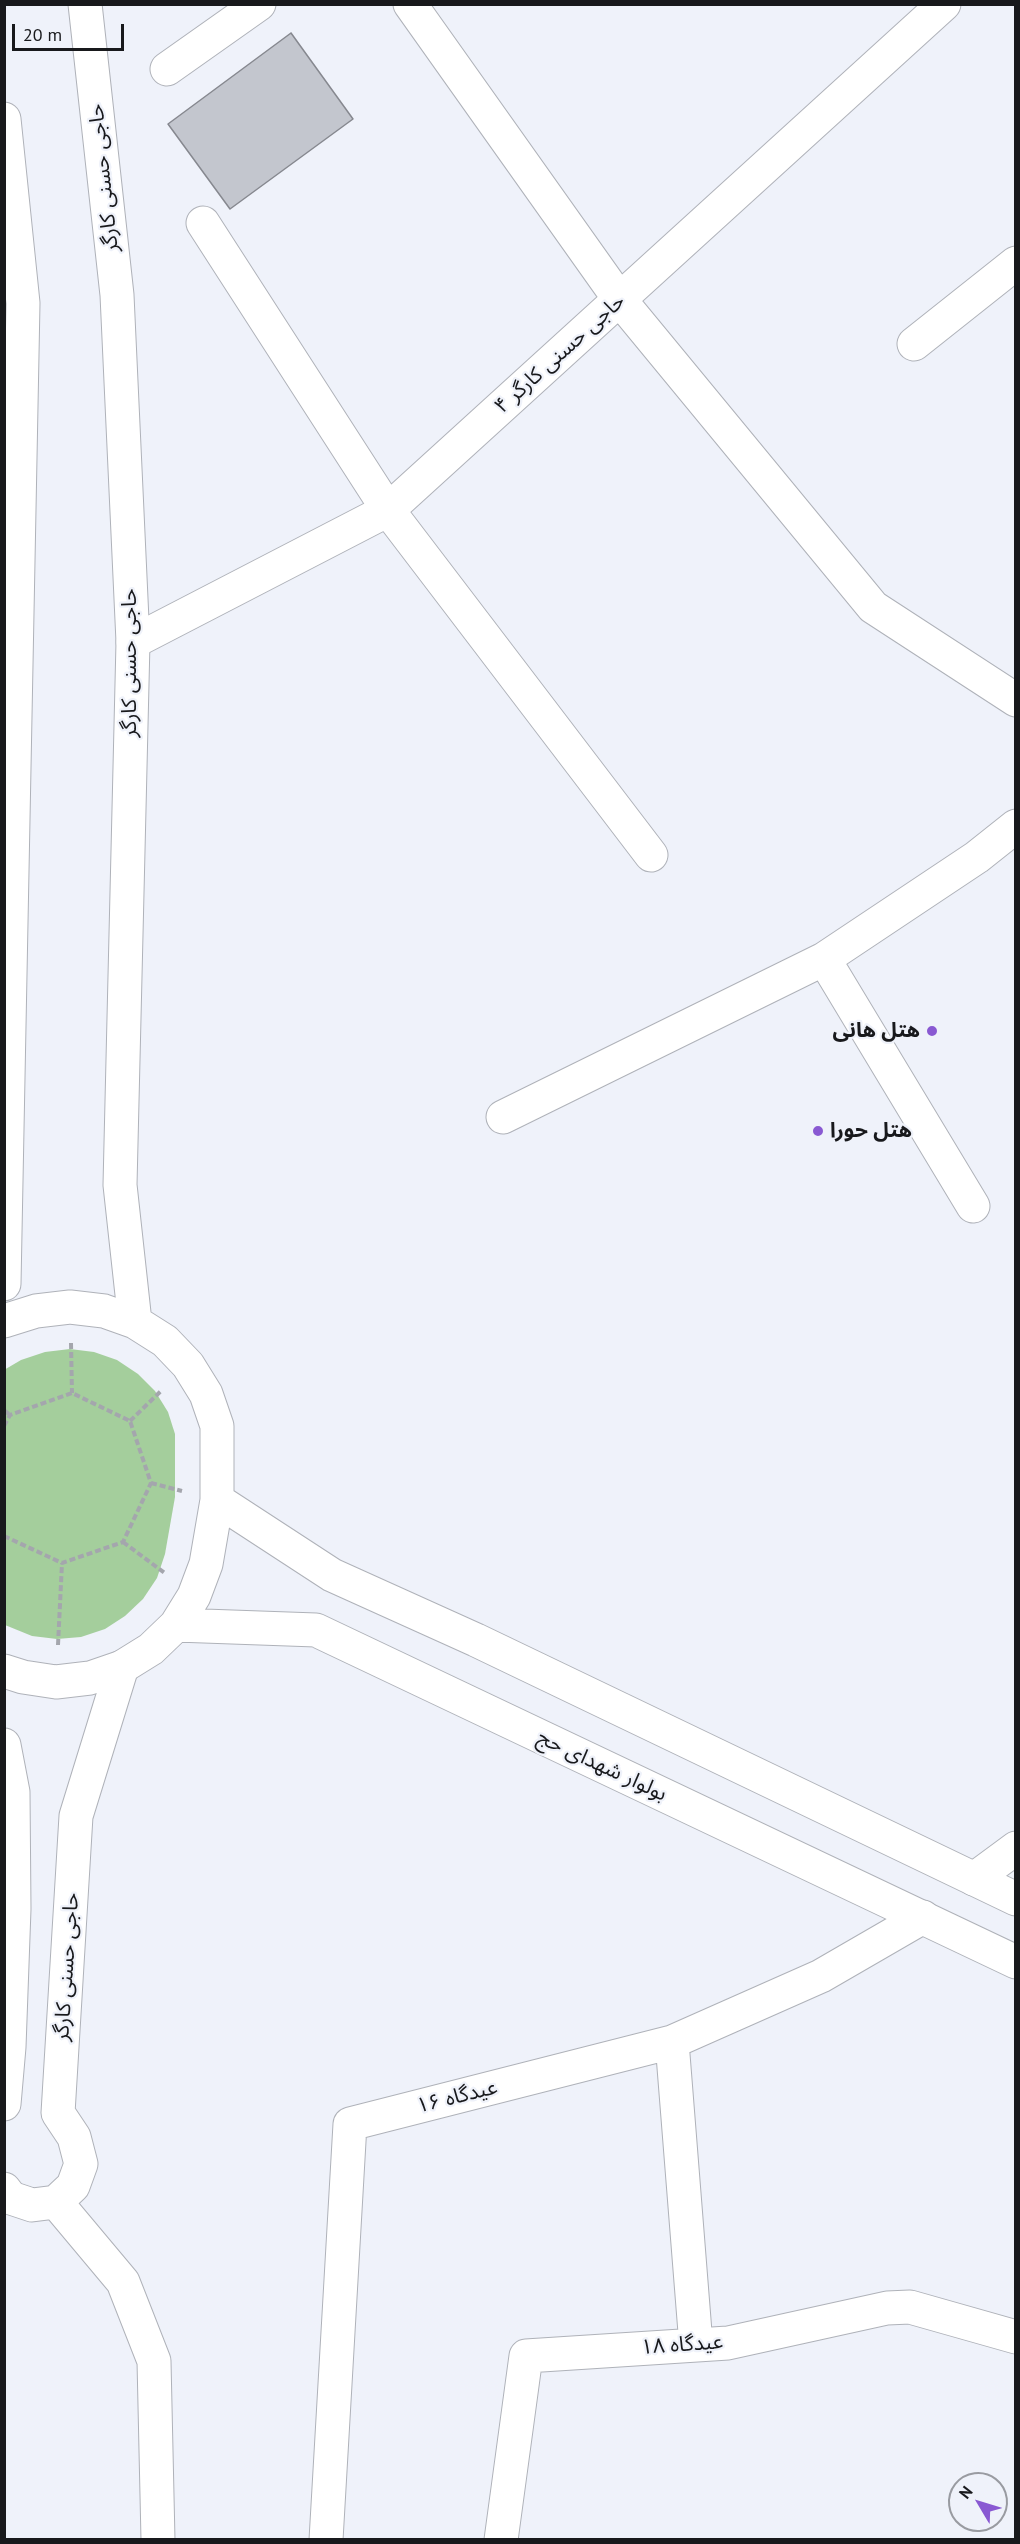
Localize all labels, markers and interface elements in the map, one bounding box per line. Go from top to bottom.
scale bar [15,12,128,50]
text: 20 m [23,23,62,46]
street label: حاجی حسنی کارگر [84,103,124,253]
street label: حاجی حسنی کارگر ۴ [490,289,630,419]
street label: حاجی حسنی کارگر [117,589,143,737]
place label: هتل هانی [832,1018,920,1044]
marker: هتل هانی [925,1024,939,1038]
place label: هتل حورا [830,1118,912,1144]
marker: هتل حورا [811,1124,825,1138]
street label: بولوار شهدای حج [533,1725,671,1807]
street label: حاجی حسنی کارگر [49,1892,85,2042]
street label: عیدگاه ۱۶ [414,2075,500,2119]
street label: عیدگاه ۱۸ [640,2330,724,2360]
north arrow [948,2472,1008,2532]
text: N [954,2482,977,2502]

